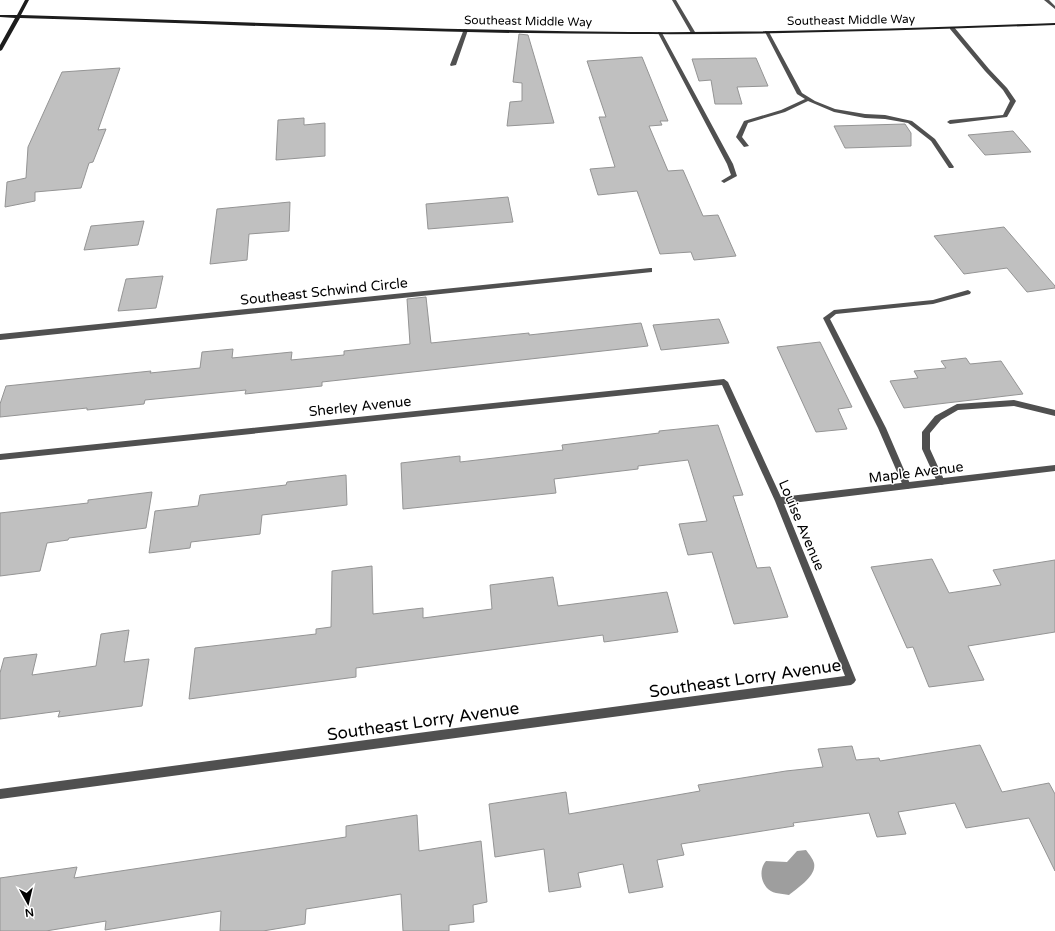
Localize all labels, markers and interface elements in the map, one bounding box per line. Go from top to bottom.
street label: Southeast Middle Way [787,12,916,28]
street label: Southeast Middle Way [464,13,593,29]
street label: Southeast Schwind Circle [239,274,409,309]
street label: Sherley Avenue [308,393,412,420]
street label: Maple Avenue [868,458,965,487]
street label: Louise Avenue [775,477,828,573]
street label: Southeast Lorry Avenue [648,655,842,702]
street label: Southeast Lorry Avenue [326,698,520,745]
north arrow [8,883,48,923]
text: N [24,905,35,919]

